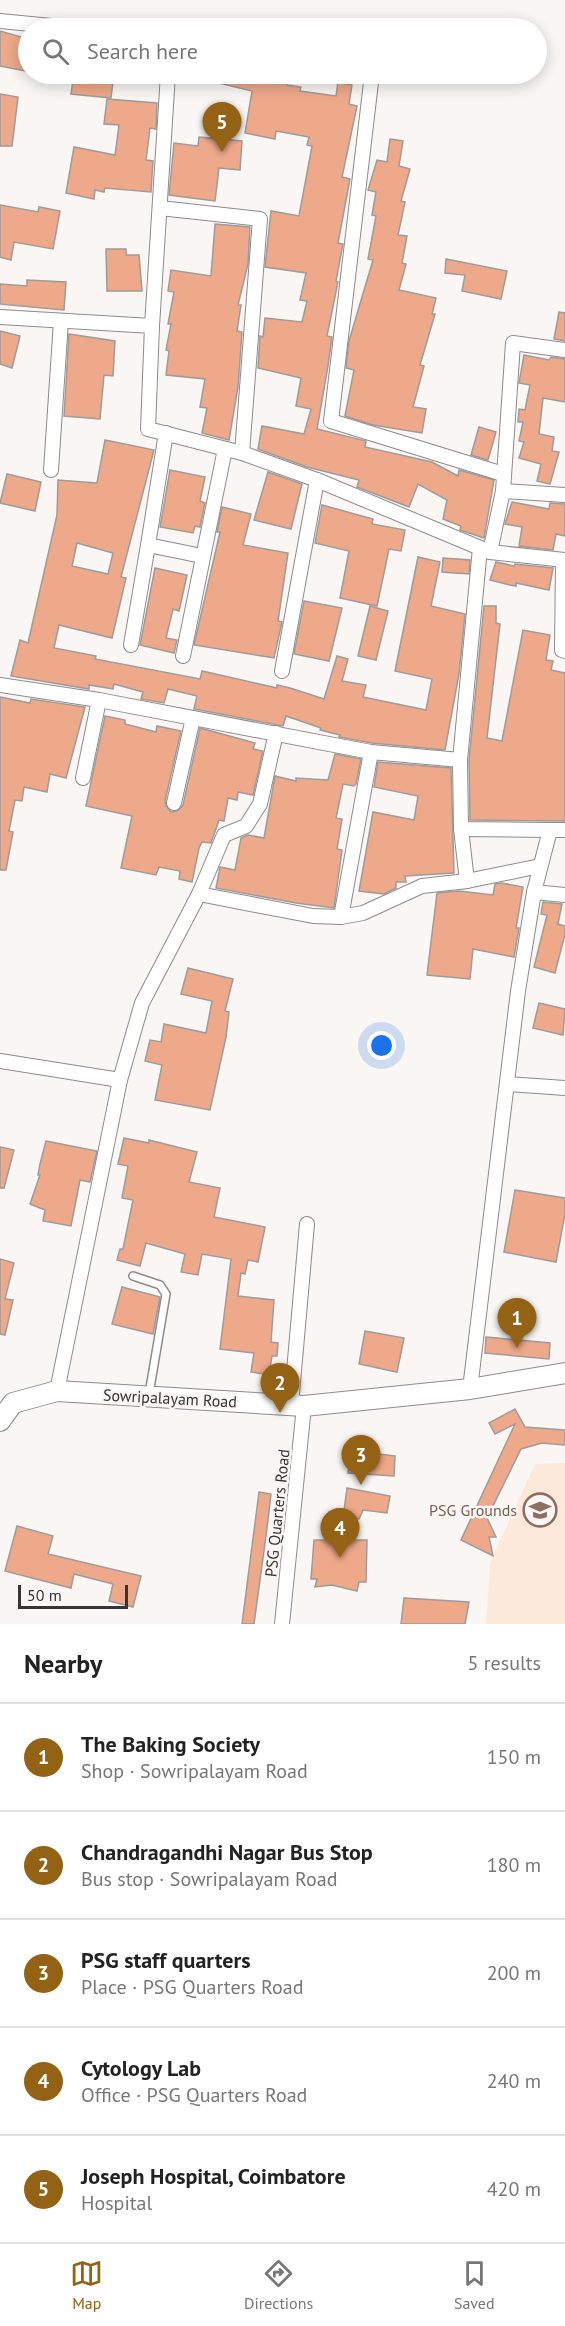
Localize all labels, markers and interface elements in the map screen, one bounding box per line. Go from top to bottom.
search box [18,18,547,84]
icon: search [39,35,72,68]
text: Search here [87,37,198,65]
pin: 5 [202,102,242,152]
your location [367,1031,396,1060]
pin: 1 [498,1298,536,1348]
pin: 2 [260,1364,300,1413]
street label: Sowripalayam Road [103,1385,237,1411]
pin: 3 [342,1436,380,1485]
street label: PSG Quarters Road [260,1448,294,1578]
school or university icon: PSG Grounds [522,1492,558,1528]
place label: PSG Grounds [429,1500,517,1520]
pin: 4 [320,1508,360,1558]
scale bar [18,1582,128,1610]
text: 50 m [27,1585,62,1605]
text: Nearby [24,1647,102,1680]
text: 5 results [468,1650,541,1676]
text: The Baking Society [81,1730,260,1758]
text: 1 [38,1744,49,1770]
text: 150 m [487,1744,541,1770]
text: Shop · Sowripalayam Road [81,1758,308,1784]
text: Chandragandhi Nagar Bus Stop [81,1838,373,1866]
text: 2 [38,1852,49,1878]
text: 180 m [487,1852,541,1878]
text: Bus stop · Sowripalayam Road [81,1866,337,1892]
text: PSG staff quarters [81,1946,250,1974]
text: 3 [38,1960,49,1986]
text: 200 m [487,1960,541,1986]
text: Place · PSG Quarters Road [81,1974,303,2000]
text: Cytology Lab [81,2054,201,2082]
text: 4 [38,2068,49,2094]
text: 240 m [487,2068,541,2094]
text: Office · PSG Quarters Road [81,2082,307,2108]
text: Joseph Hospital, Coimbatore [81,2162,346,2190]
text: 5 [38,2176,49,2202]
text: 420 m [487,2176,541,2202]
text: Hospital [81,2190,152,2216]
tab: Map [70,2257,103,2313]
tab: Directions [244,2257,313,2313]
tab: Saved [454,2257,495,2313]

